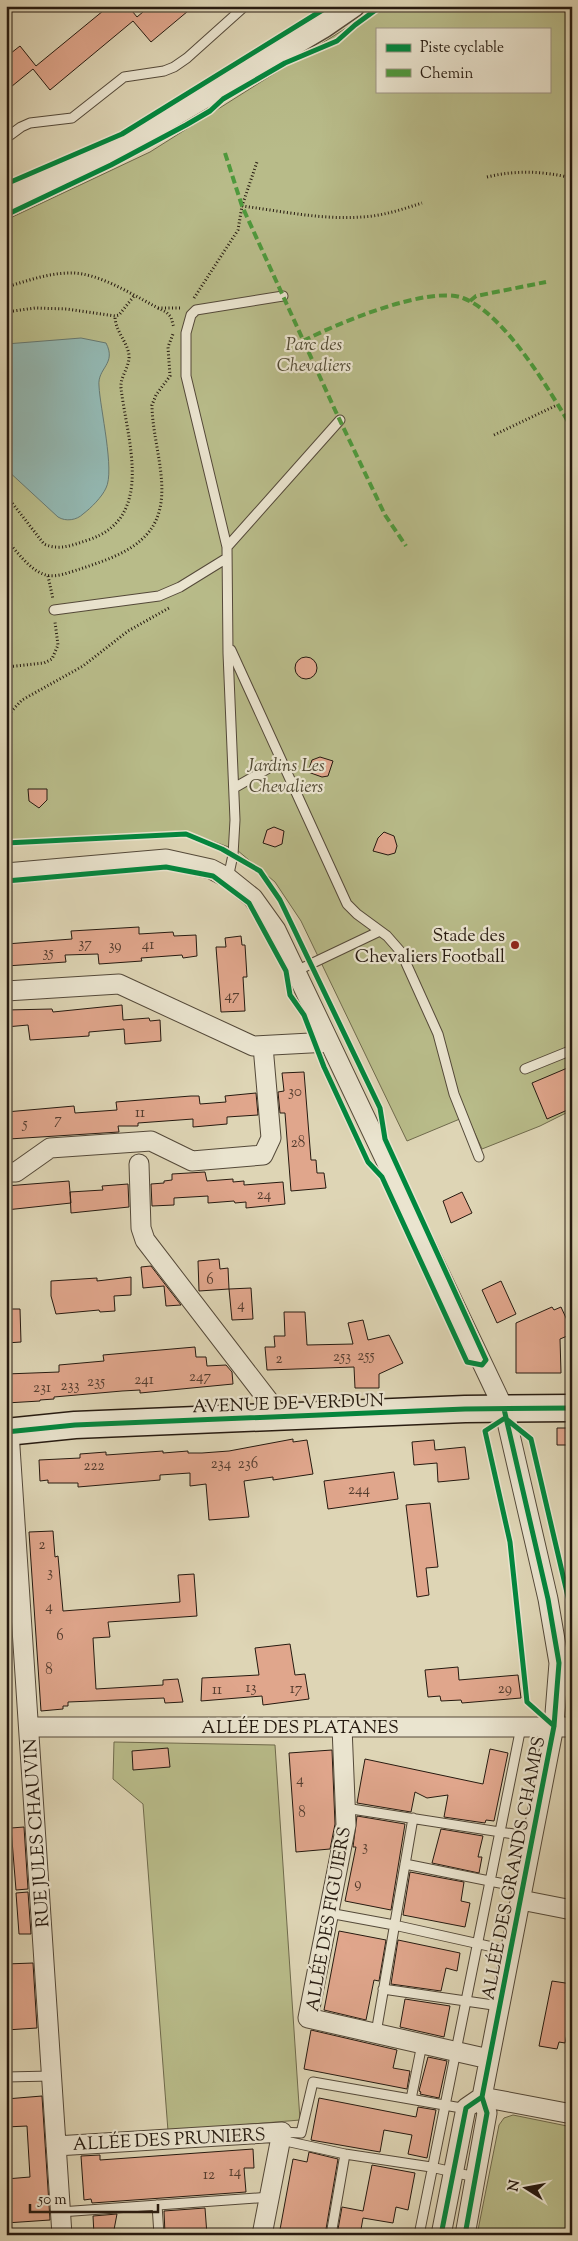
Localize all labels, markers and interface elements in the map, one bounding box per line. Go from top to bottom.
legend [376,28,550,92]
text: Piste cyclable [420,38,504,59]
text: Chemin [420,64,473,85]
park label: Parc des Chevaliers [277,333,351,380]
park label: Jardins Les Chevaliers [246,754,325,801]
place label: Stade des Chevaliers Football [355,924,505,971]
house number: 37 [78,934,92,955]
house number: 41 [142,935,154,956]
house number: 39 [108,936,122,957]
marker: Stade des Chevaliers Football [509,939,521,951]
house number: 35 [42,943,54,964]
house number: 47 [224,986,240,1007]
house number: 30 [288,1082,302,1103]
house number: 11 [135,1103,145,1124]
house number: 7 [54,1110,62,1131]
house number: 5 [21,1114,28,1135]
house number: 28 [291,1133,305,1154]
house number: 24 [257,1185,272,1206]
house number: 6 [206,1270,214,1291]
house number: 4 [237,1295,245,1316]
house number: 255 [357,1346,375,1367]
house number: 253 [333,1347,351,1368]
house number: 2 [275,1349,283,1370]
house number: 247 [189,1367,212,1388]
house number: 241 [134,1370,154,1391]
house number: 235 [87,1372,105,1393]
house number: 233 [60,1376,80,1397]
house number: 231 [33,1378,51,1399]
street label: AVENUE DE VERDUN [192,1389,384,1421]
house number: 234 [211,1454,232,1475]
house number: 236 [238,1454,258,1475]
house number: 222 [83,1456,105,1477]
house number: 244 [348,1480,371,1501]
house number: 2 [38,1535,46,1556]
house number: 3 [47,1563,53,1584]
house number: 4 [45,1597,53,1618]
house number: 6 [56,1626,64,1647]
house number: 8 [45,1660,53,1681]
house number: 13 [245,1678,257,1699]
house number: 17 [290,1679,303,1700]
house number: 29 [498,1679,512,1700]
house number: 11 [212,1680,222,1701]
street label: ALLÉE DES PLATANES [201,1716,399,1742]
street label: ALLÉE DES GRANDS CHAMPS [477,1734,553,2002]
street label: RUE JULES CHAUVIN [18,1738,58,1928]
house number: 4 [296,1770,304,1791]
house number: 8 [298,1803,306,1824]
street label: ALLÉE DES FIGUIERS [301,1825,359,2014]
house number: 3 [362,1837,368,1858]
house number: 9 [354,1874,362,1895]
street label: ALLÉE DES PRUNIERS [72,2123,266,2159]
house number: 14 [229,2162,242,2183]
north arrow [500,2164,550,2214]
house number: 12 [203,2165,215,2186]
text: N [504,2179,526,2193]
scale bar [30,2181,158,2213]
text: 50 m [37,2190,67,2211]

